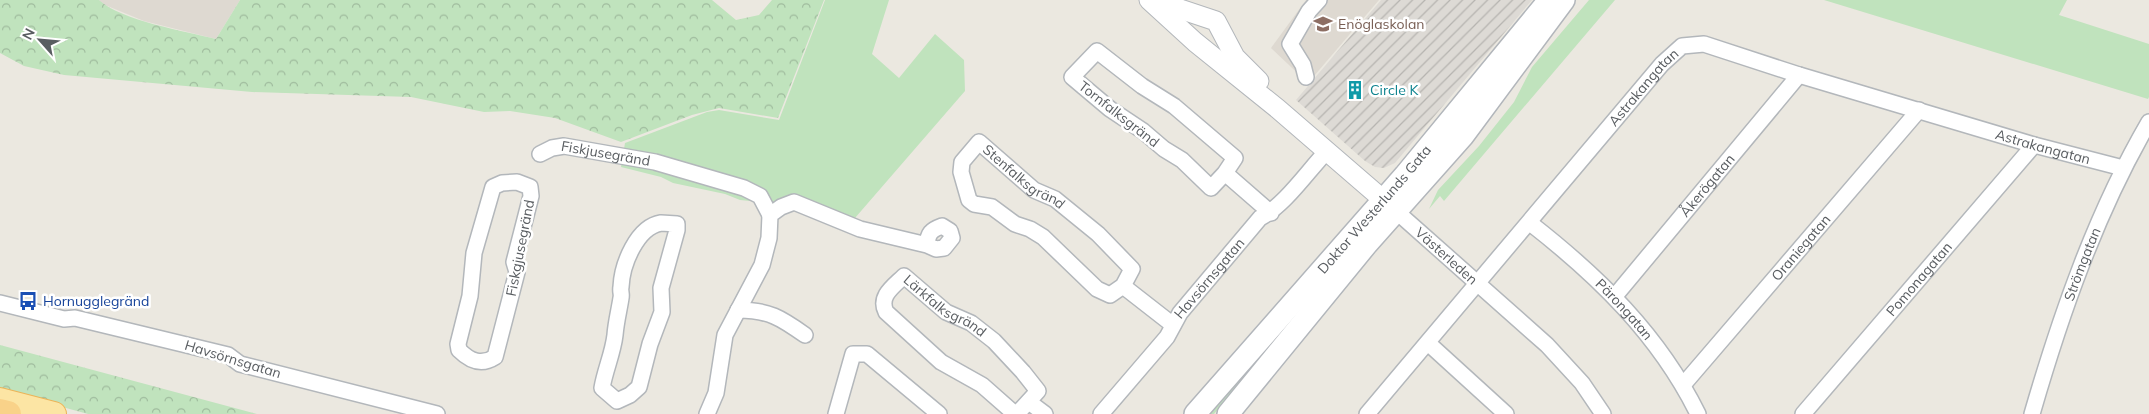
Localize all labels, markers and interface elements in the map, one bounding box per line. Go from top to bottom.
school or university icon: Enöglaskolan [1312,13,1334,35]
north arrow [15,15,65,65]
place label: Enöglaskolan [1338,15,1425,33]
text: N [18,25,39,43]
street label: Astrakangatan [1605,45,1682,130]
street label: Tornfalksgränd [1075,77,1163,151]
building icon: Circle K [1344,79,1366,101]
place label: Circle K [1370,81,1419,99]
street label: Astrakangatan [1993,125,2092,168]
street label: Fiskjusegränd [560,137,652,170]
street label: Stenfalksgränd [979,140,1069,213]
street label: Doktor Westerlunds Gata [1313,141,1435,277]
street label: Åkerögatan [1676,150,1738,220]
street label: Fiskgjusegränd [502,198,538,298]
street label: Oraniegatan [1767,211,1834,285]
street label: Västerleden [1411,223,1481,288]
street label: Strömgatan [2060,225,2105,303]
street label: Havsörnsgatan [1170,234,1248,322]
street label: Pomonagatan [1882,238,1956,320]
street label: Lärkfalksgränd [900,271,990,341]
street label: Pärongatan [1592,275,1657,344]
bus stop icon: Hornugglegränd [17,290,39,312]
place label: Hornugglegränd [43,292,149,310]
street label: Havsörnsgatan [183,336,283,382]

